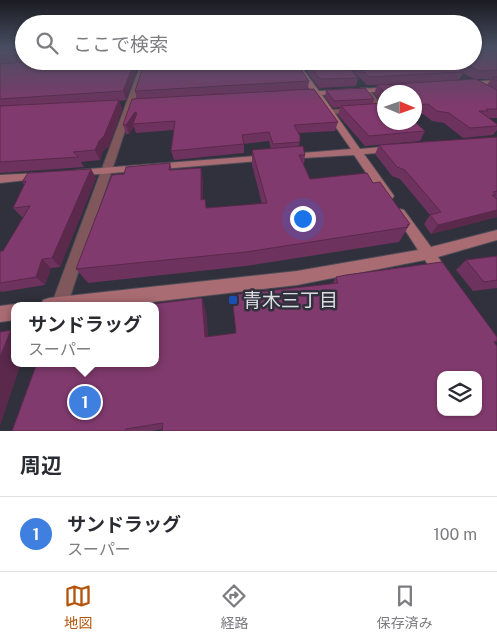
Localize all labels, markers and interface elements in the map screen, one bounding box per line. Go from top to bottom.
search box [15,15,482,70]
icon: search [33,29,61,57]
text: ここで検索 [73,33,168,55]
north arrow [377,85,422,130]
your location [290,206,316,232]
place label: 青木三丁目 [243,289,338,311]
marker: 青木三丁目 [227,294,239,306]
popup [11,302,159,367]
text: サンドラッグ [28,313,142,335]
text: スーパー [28,340,92,359]
map controls [437,371,482,416]
button: layers [437,371,482,416]
pin: 1 [69,383,101,421]
text: 周辺 [20,453,62,478]
text: サンドラッグ [67,513,181,535]
text: 1 [33,525,39,544]
text: 100 m [433,525,477,544]
text: スーパー [67,540,131,559]
tab: 地図 [64,582,92,632]
tab: 経路 [220,582,248,632]
tab: 保存済み [377,582,433,632]

